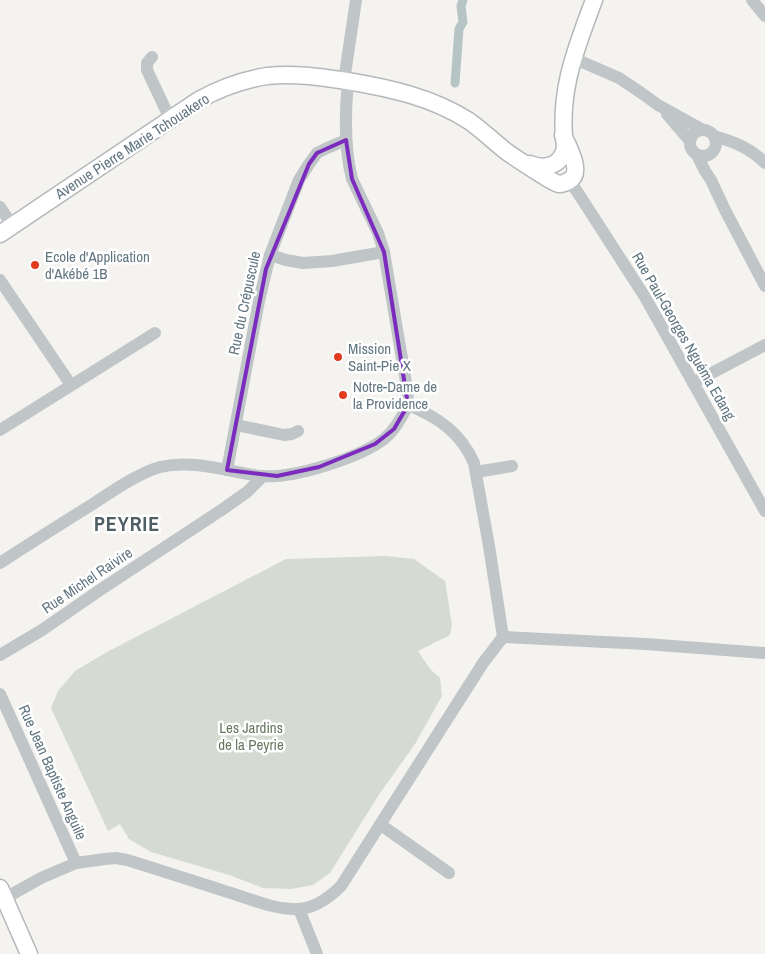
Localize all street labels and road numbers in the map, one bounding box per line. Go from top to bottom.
street label: Avenue Pierre Marie Tchouakero [50,88,213,204]
street label: Rue Paul-Georges Nguéma Edang [627,248,741,424]
street label: Rue du Crépuscule [223,249,265,357]
street label: Rue Michel Raivire [37,542,137,618]
street label: Rue Jean Baptiste Anguile [14,701,92,843]

